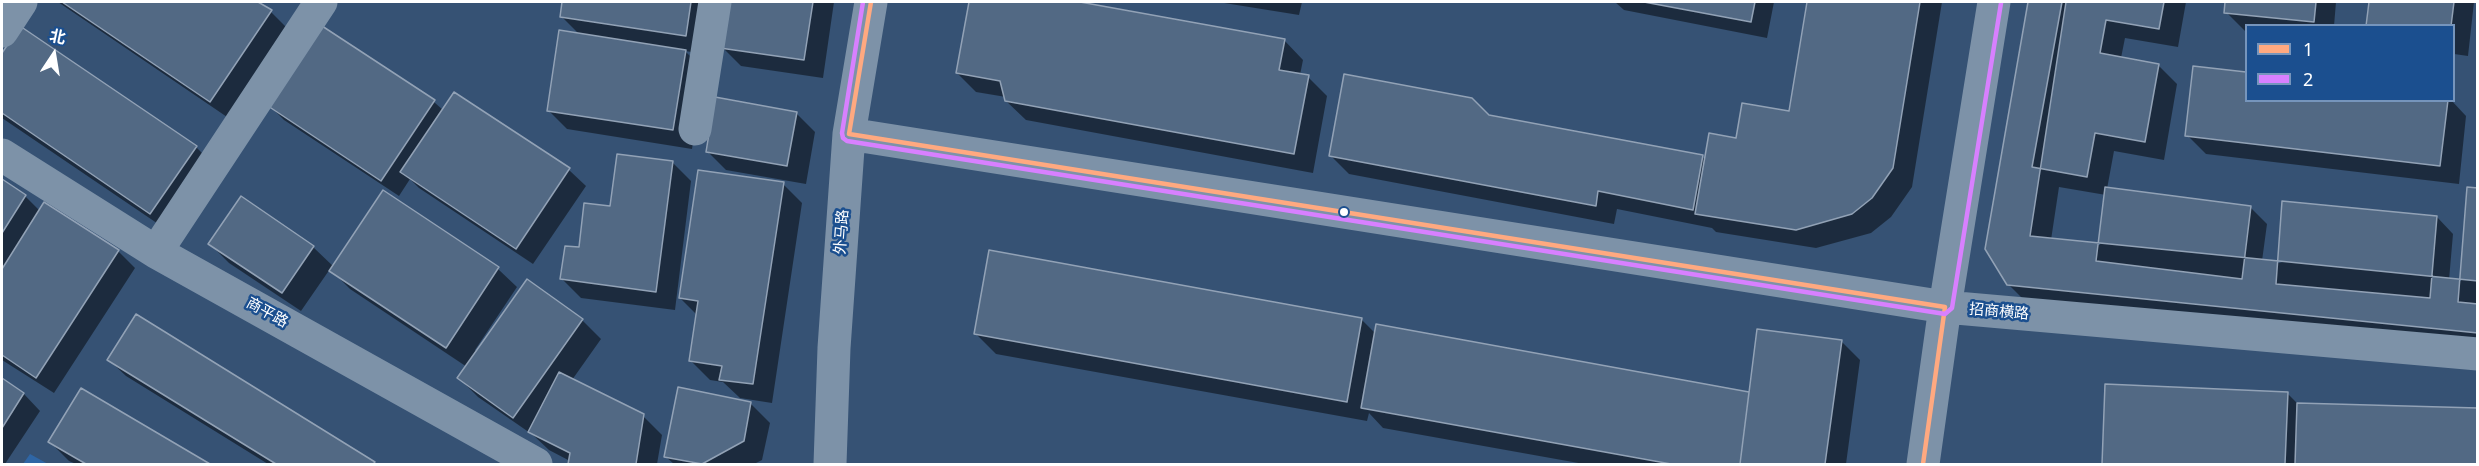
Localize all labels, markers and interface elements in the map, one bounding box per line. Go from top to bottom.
north arrow [24,24,84,84]
text: 北 [48,24,68,49]
legend [2245,24,2455,102]
text: 1 [2303,37,2313,61]
text: 2 [2303,67,2313,91]
unlabelled marker [1338,206,1350,218]
street label: 外马路 [831,209,853,255]
street label: 商平路 [243,294,291,332]
street label: 招商横路 [1968,300,2030,324]

